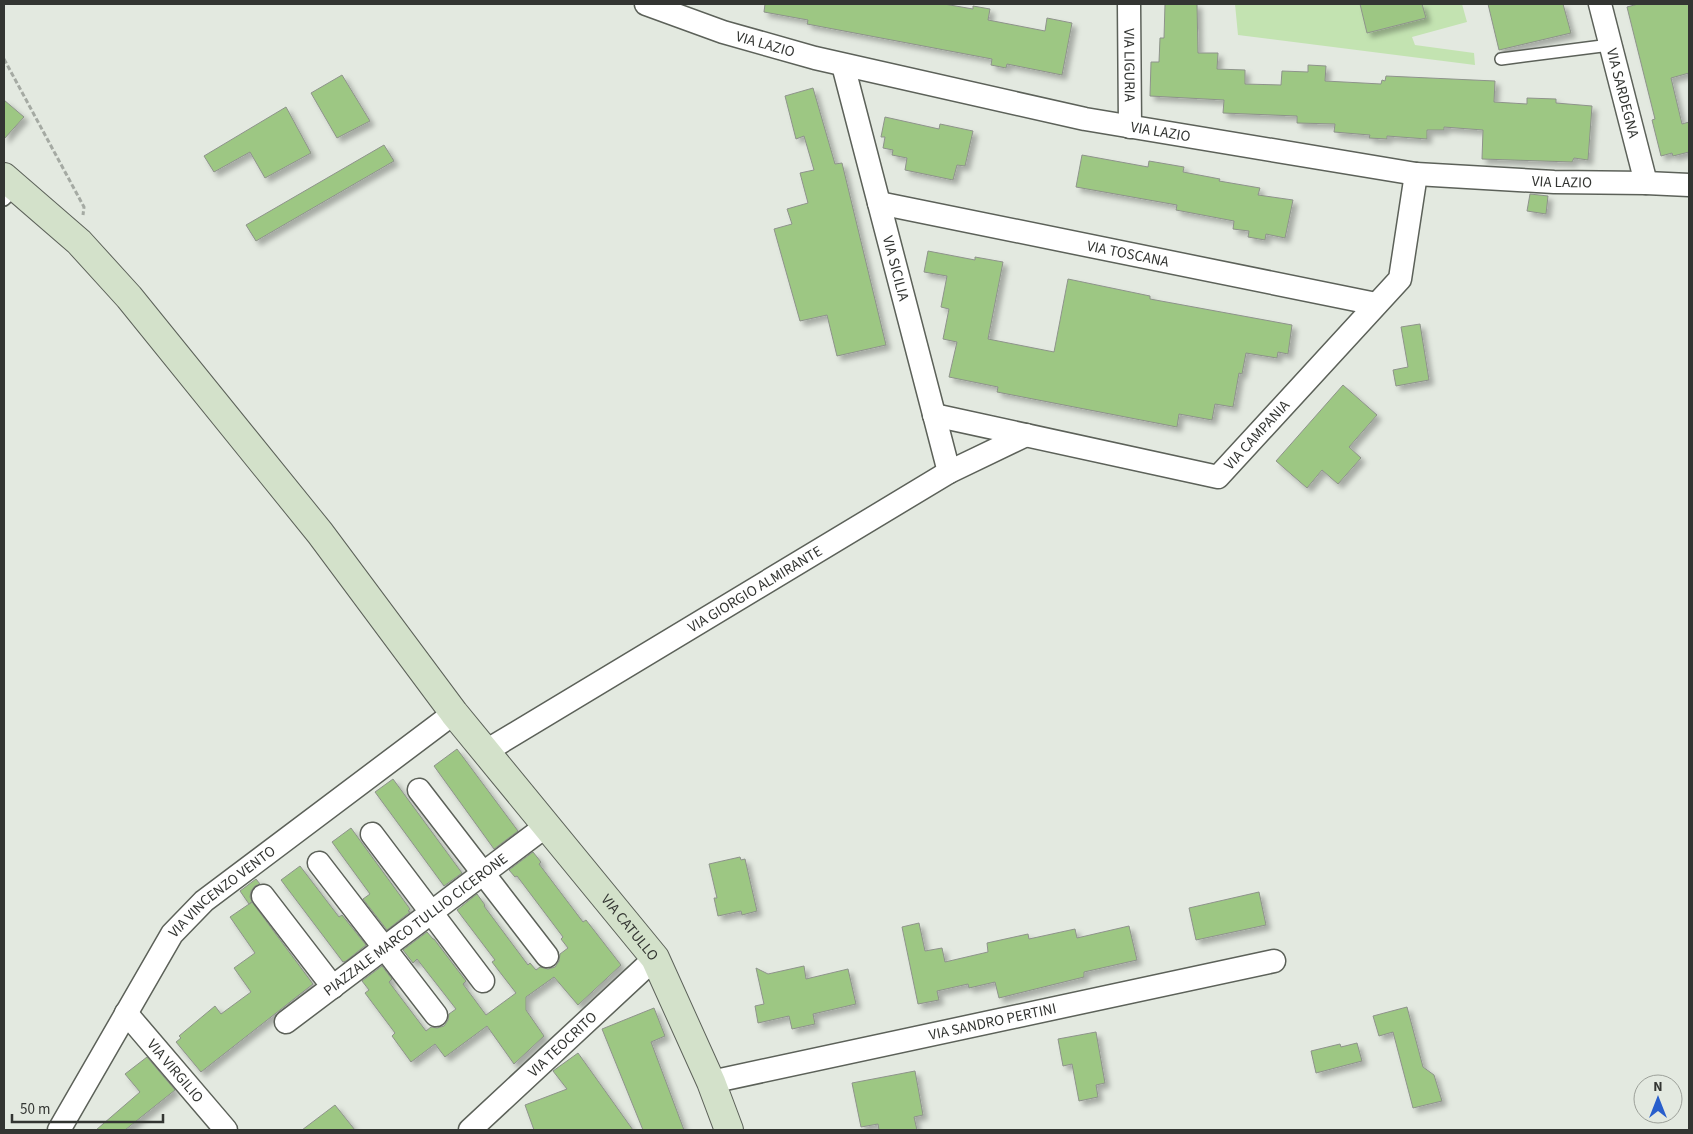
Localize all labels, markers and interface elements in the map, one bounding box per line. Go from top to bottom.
street label: VIA LAZIO [733,26,797,63]
street label: VIA LIGURIA [1118,28,1140,103]
street label: VIA SARDEGNA [1601,46,1644,141]
street label: VIA LAZIO [1129,117,1192,147]
street label: VIA LAZIO [1531,171,1592,193]
street label: VIA SICILIA [877,233,914,304]
street label: VIA TOSCANA [1085,236,1171,273]
street label: VIA CAMPANIA [1220,395,1295,475]
street label: VIA GIORGIO ALMIRANTE [684,541,826,638]
street label: VIA VINCENZO VENTO [164,841,280,943]
street label: PIAZZALE MARCO TULLIO CICERONE [319,848,512,1001]
street label: VIA CATULLO [596,890,663,966]
street label: VIA SANDRO PERTINI [927,998,1058,1046]
street label: VIA TEOCRITO [523,1007,602,1082]
street label: VIA VIRGILIO [142,1035,208,1107]
north arrow [1633,1074,1683,1124]
text: N [1653,1077,1663,1097]
scale bar [12,1092,164,1124]
text: 50 m [20,1099,50,1120]

